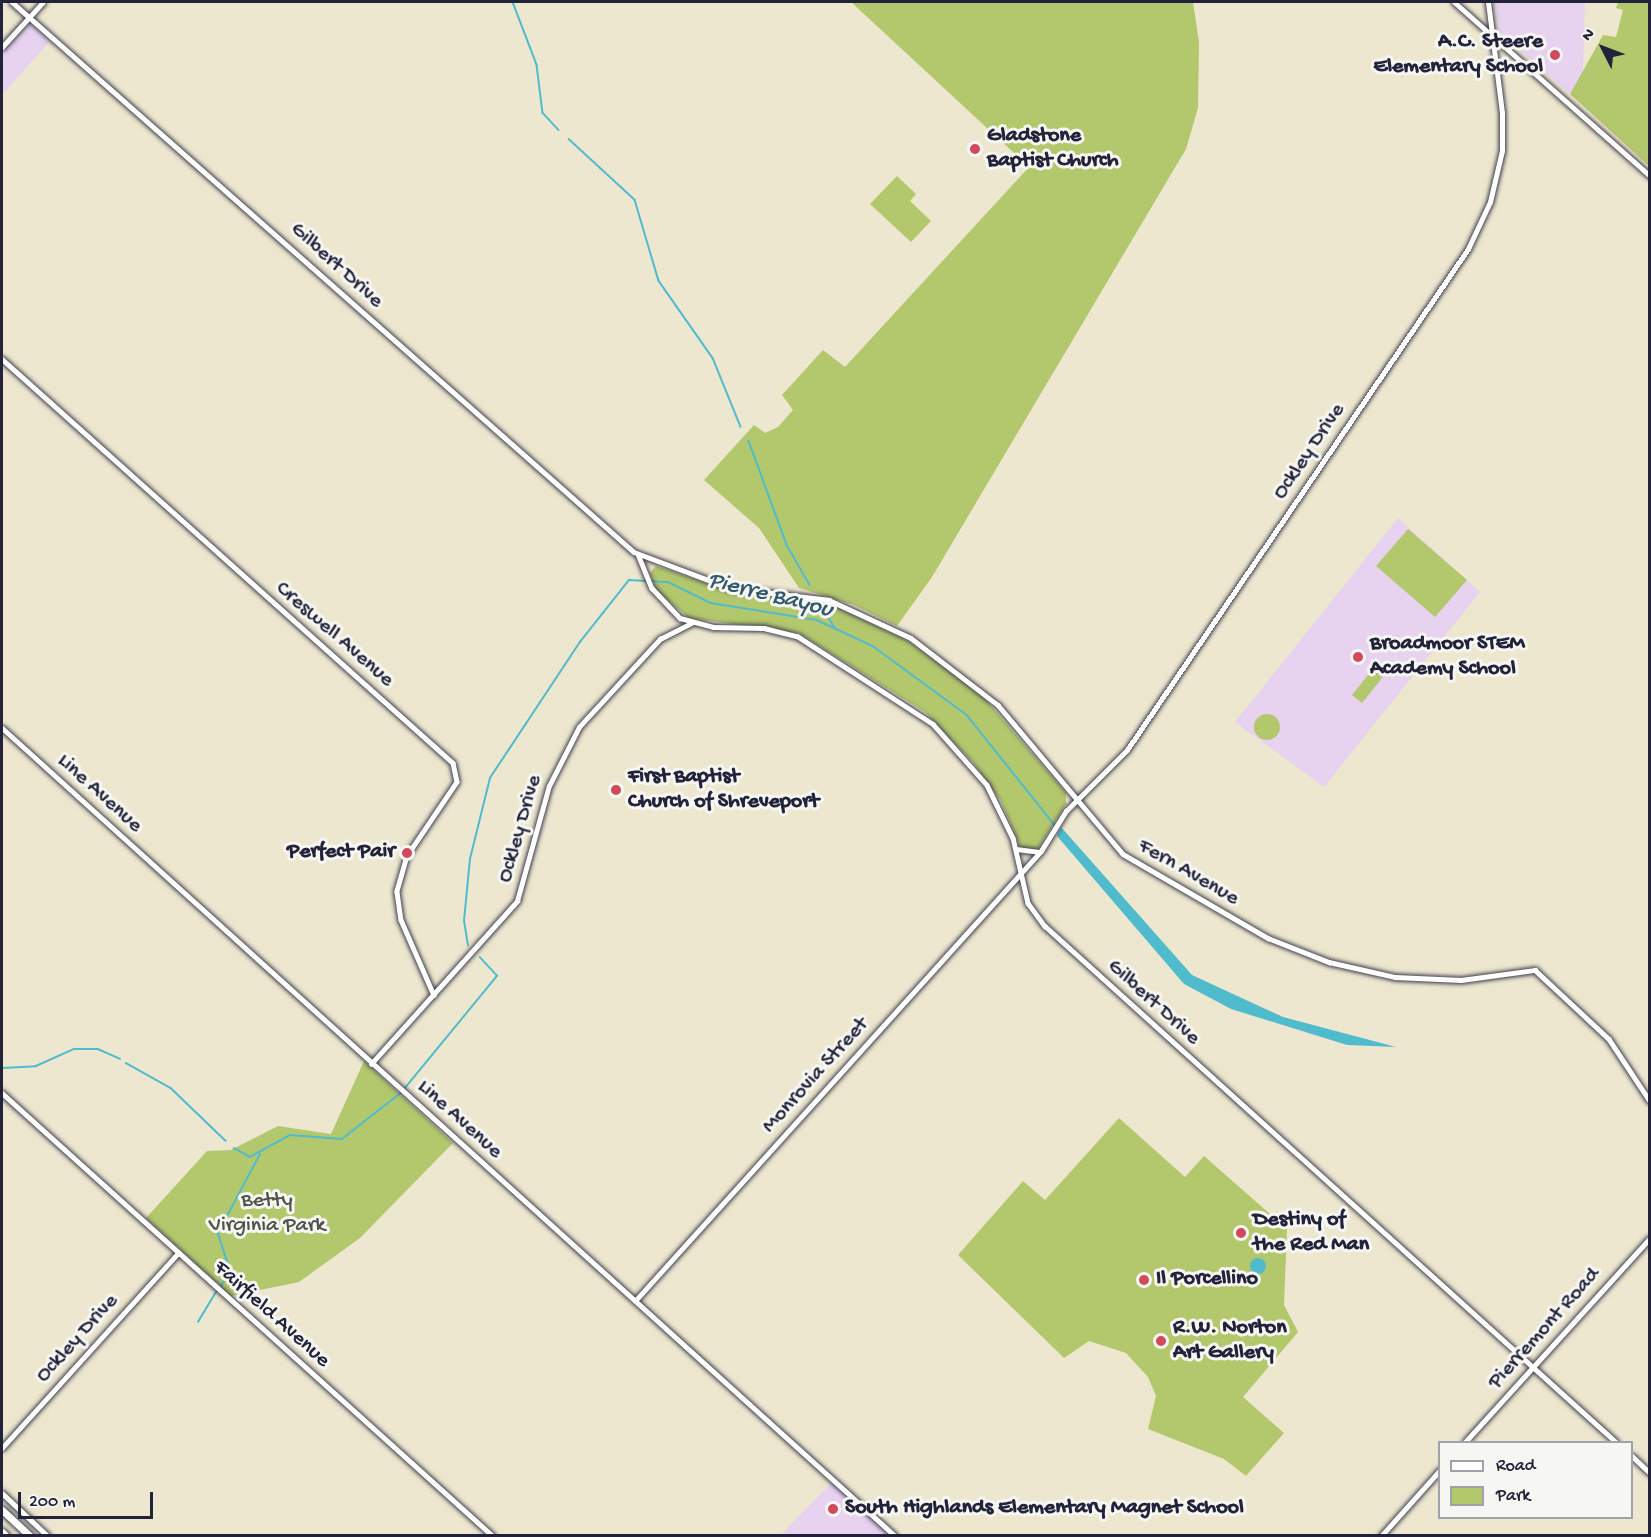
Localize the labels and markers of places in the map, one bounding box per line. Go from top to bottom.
place label: A.C. Steere Elementary School [1373,29,1543,80]
marker: A.C. Steere Elementary School [1548,48,1562,62]
place label: Gladstone Baptist Church [987,123,1118,174]
marker: Gladstone Baptist Church [968,142,982,156]
place label: Broadmoor STEM Academy School [1370,631,1525,682]
marker: Broadmoor STEM Academy School [1351,650,1365,664]
place label: First Baptist Church of Shreveport [628,764,819,816]
marker: First Baptist Church of Shreveport [609,783,623,797]
place label: Perfect Pair [287,840,395,866]
marker: Perfect Pair [400,846,414,860]
place label: Destiny of the Red Man [1253,1207,1369,1258]
marker: Destiny of the Red Man [1234,1226,1248,1240]
place label: Il Porcellino [1156,1267,1258,1293]
marker: Il Porcellino [1137,1273,1151,1287]
place label: R.W. Norton Art Gallery [1173,1315,1287,1366]
marker: R.W. Norton Art Gallery [1154,1334,1168,1348]
place label: South Highlands Elementary Magnet School [845,1496,1244,1522]
marker: South Highlands Elementary Magnet School [826,1502,840,1516]

